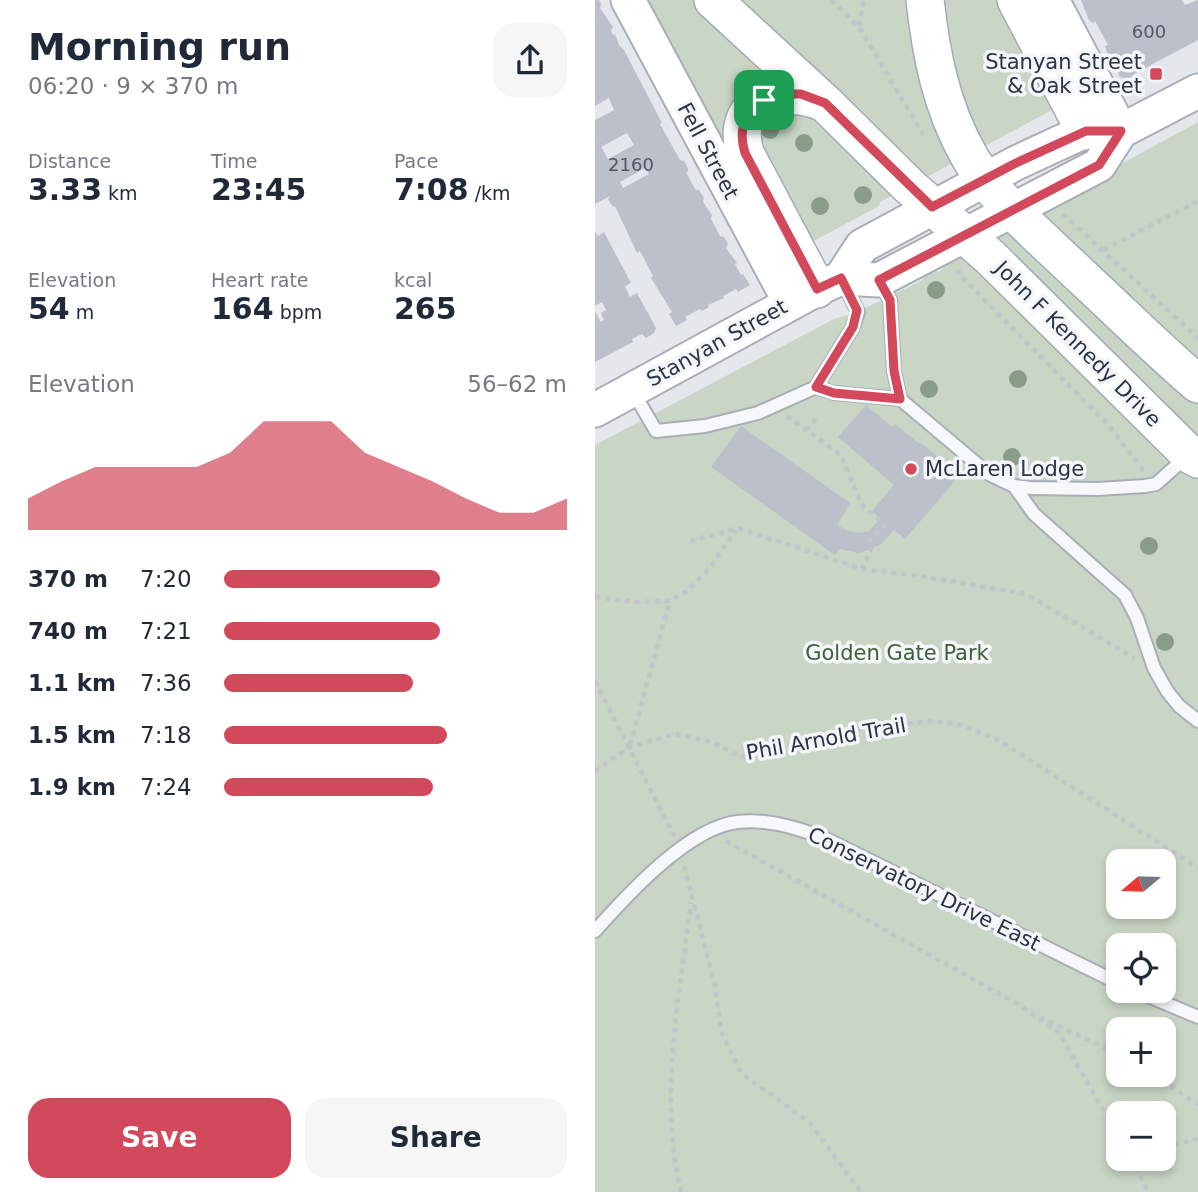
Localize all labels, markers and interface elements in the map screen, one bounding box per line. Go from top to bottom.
house number: 600 [1132,21,1166,42]
button: share [493,23,567,97]
text: Morning run [28,25,291,69]
place label: Stanyan Street & Oak Street [985,50,1142,98]
marker: Stanyan Street & Oak Street [1148,66,1164,82]
pin [734,70,794,130]
text: 06:20 · 9 × 370 m [28,73,238,99]
icon: arrive [745,81,783,119]
street label: Fell Street [673,99,743,203]
text: Distance [28,150,111,172]
text: Time [211,150,258,172]
text: Pace [394,150,438,172]
house number: 2160 [608,154,654,175]
text: 3.33 [28,172,102,207]
text: 23:45 [211,172,307,207]
text: 7:08 [394,172,469,207]
text: km [102,182,138,204]
text: /km [469,182,511,204]
street label: John F Kennedy Drive [989,255,1166,432]
text: Elevation [28,269,116,291]
text: Heart rate [211,269,309,291]
text: kcal [394,269,432,291]
text: 54 [28,291,70,326]
text: 164 [211,291,274,326]
text: 265 [394,291,457,326]
street label: Stanyan Street [643,294,791,392]
text: m [70,301,94,323]
text: bpm [274,301,322,323]
text: Elevation [28,371,135,397]
text: 56–62 m [467,371,567,397]
place label: McLaren Lodge [925,457,1084,481]
marker: McLaren Lodge [903,461,919,477]
text: 370 m [28,566,108,592]
text: 7:20 [140,566,192,592]
text: 740 m [28,618,108,644]
text: 7:21 [140,618,192,644]
park label: Golden Gate Park [805,641,990,665]
text: 1.1 km [28,670,116,696]
text: 7:36 [140,670,192,696]
street label: Phil Arnold Trail [744,713,908,765]
text: 1.5 km [28,722,116,748]
text: 7:18 [140,722,192,748]
text: 1.9 km [28,774,116,800]
text: 7:24 [140,774,192,800]
street label: Conservatory Drive East [804,822,1044,956]
north arrow [1106,849,1176,919]
map controls [1106,849,1176,1171]
button: locate [1106,933,1176,1003]
button: + [1106,1017,1176,1087]
button: Save [28,1098,291,1178]
button: Share [305,1098,567,1178]
button: − [1106,1101,1176,1171]

